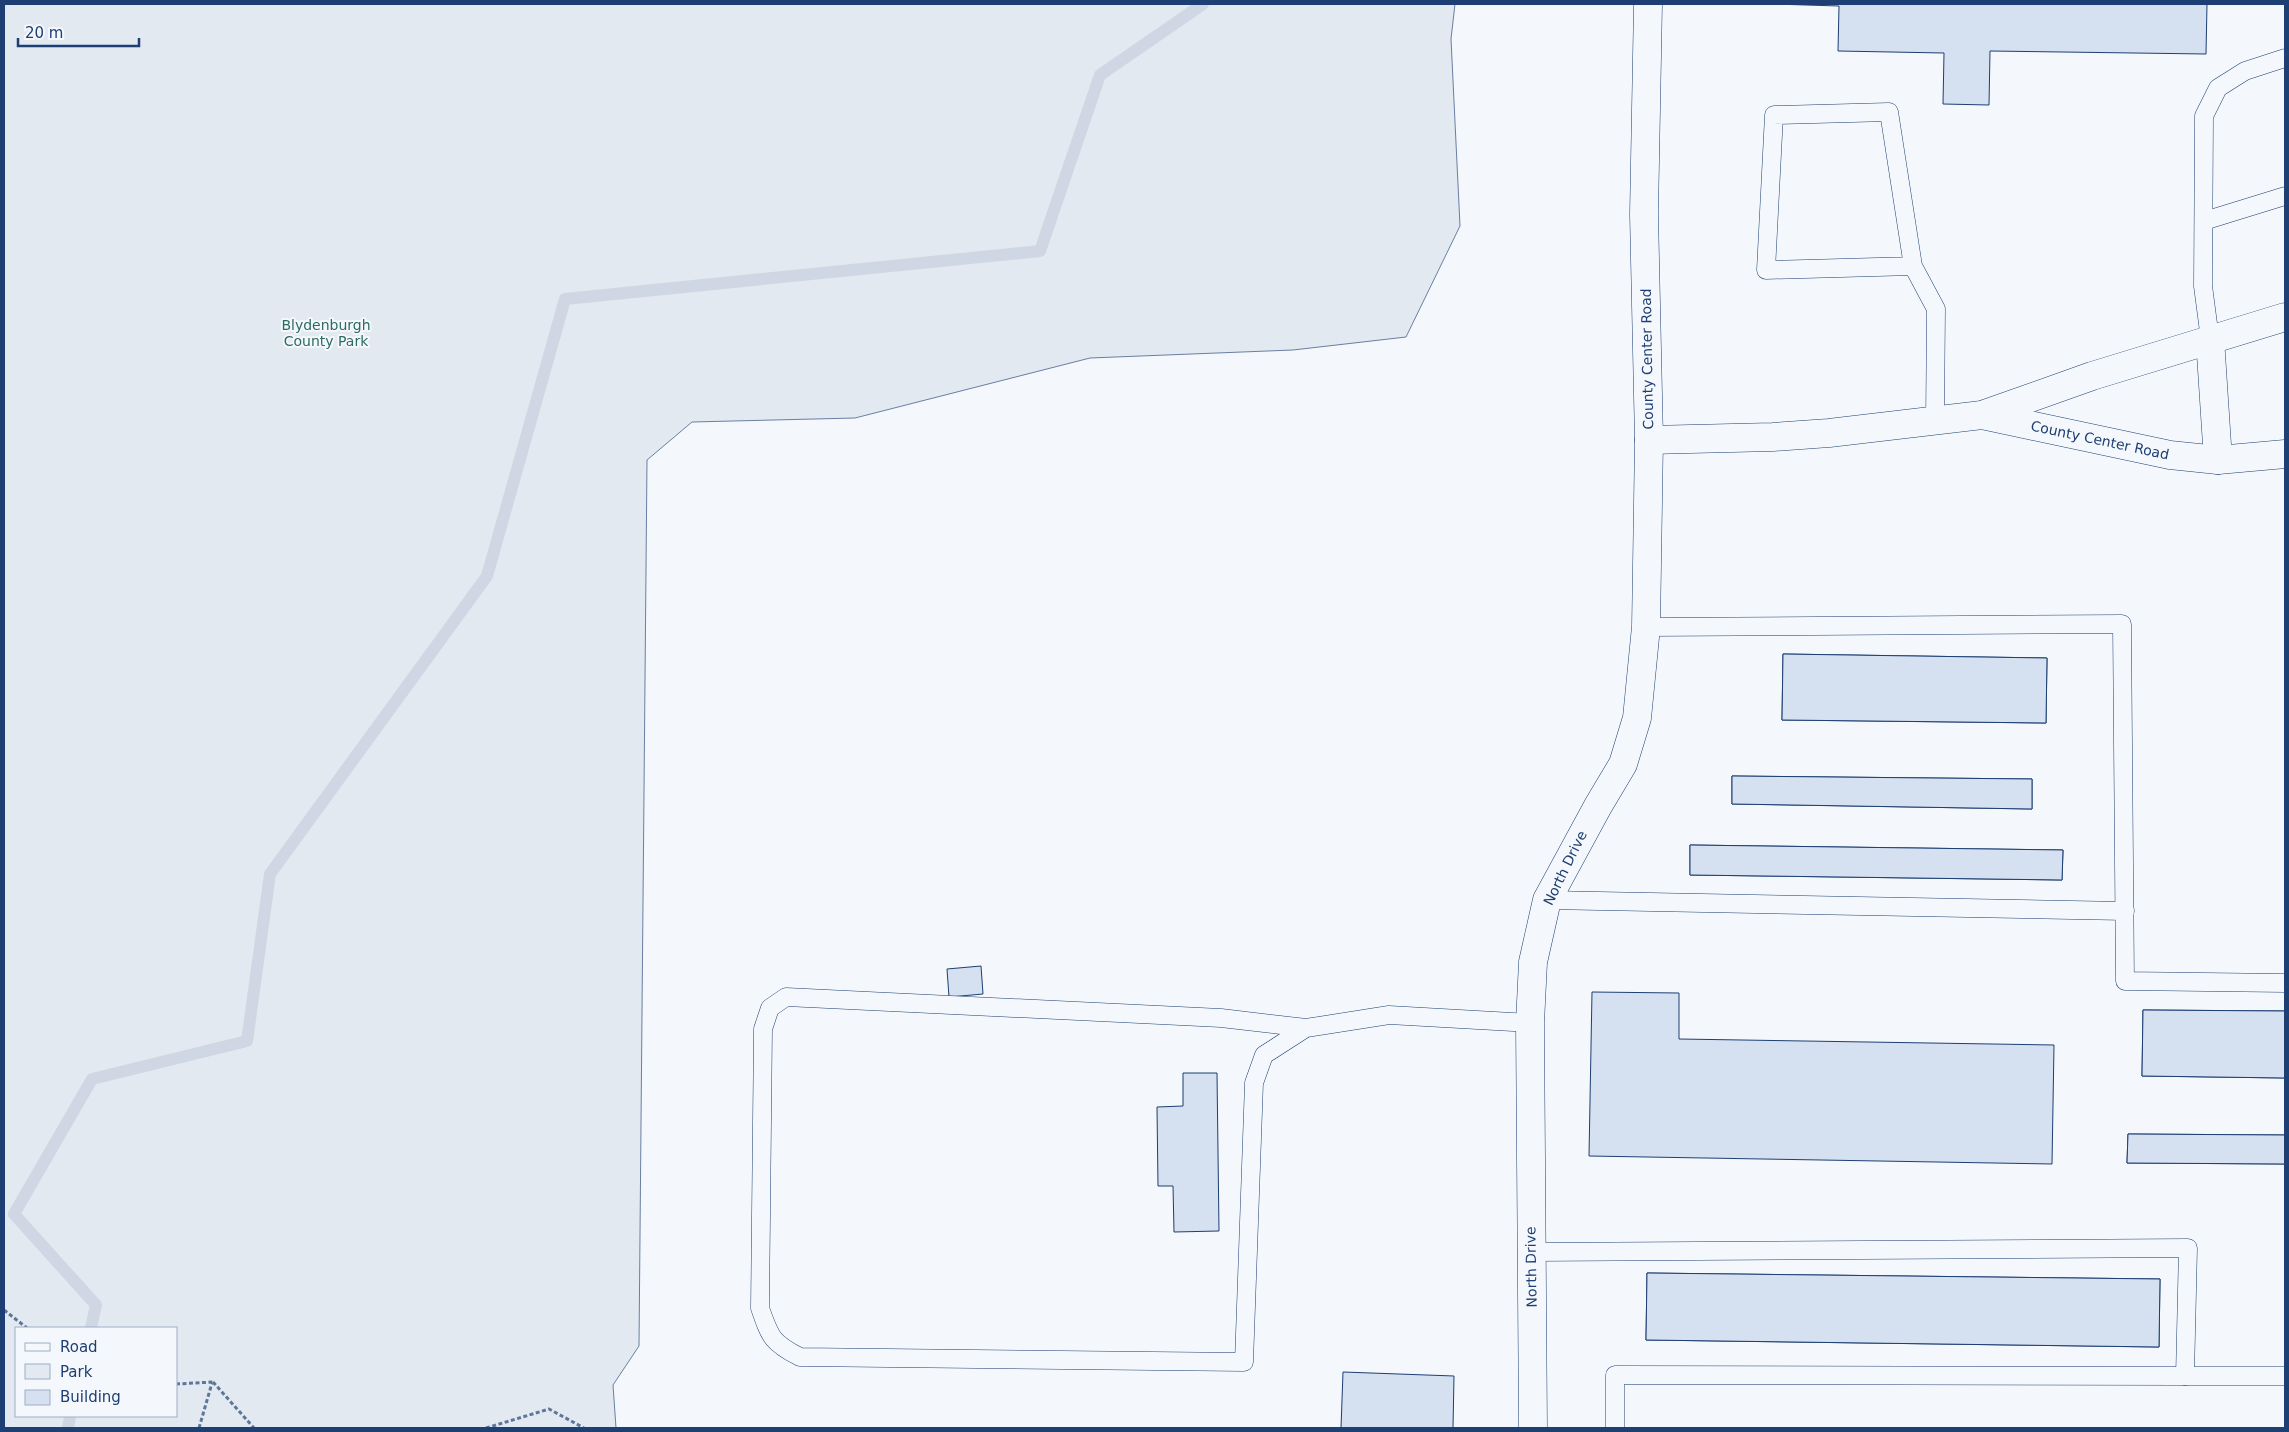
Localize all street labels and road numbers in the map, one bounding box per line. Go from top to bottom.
street label: County Center Road [1638,288,1656,430]
street label: County Center Road [2029,418,2171,462]
street label: North Drive [1540,828,1590,908]
street label: North Drive [1522,1226,1540,1308]

